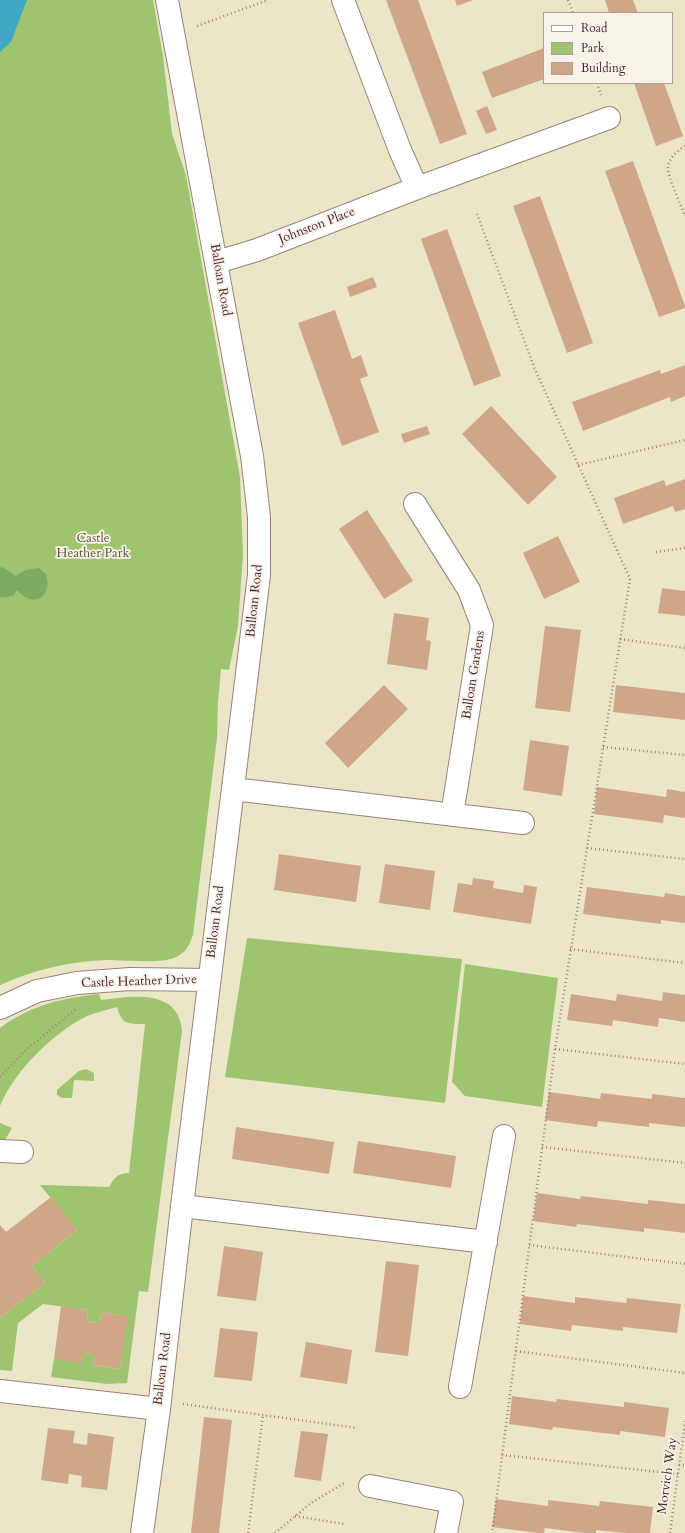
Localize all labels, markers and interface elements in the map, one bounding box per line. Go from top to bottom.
legend [543,12,673,84]
text: Road [581,20,607,36]
text: Park [581,40,604,56]
text: Building [581,60,625,76]
street label: Johnston Place [277,204,357,248]
street label: Balloan Road [206,243,234,317]
park label: Castle Heather Park [57,531,129,562]
street label: Balloan Road [243,564,267,638]
street label: Balloan Gardens [459,629,489,721]
street label: Balloan Road [204,885,228,959]
street label: Castle Heather Drive [81,972,197,992]
street label: Balloan Road [151,1332,175,1406]
street label: Morvich Way [655,1436,681,1516]

